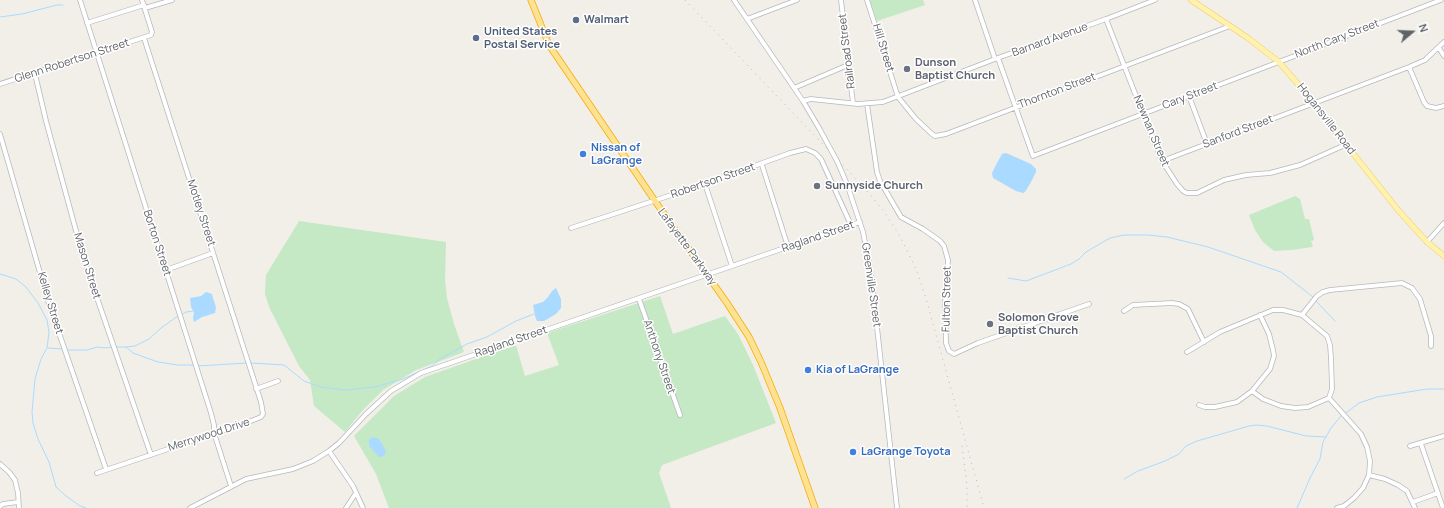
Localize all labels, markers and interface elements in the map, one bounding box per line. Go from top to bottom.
north arrow [1392,12,1432,52]
place label: Walmart [584,13,629,27]
street label: Railroad Street [836,13,858,89]
marker: Walmart [571,15,581,25]
street label: North Cary Street [1293,17,1381,61]
street label: Barnard Avenue [1010,20,1090,60]
street label: Hill Street [869,22,897,74]
text: N [1415,22,1432,34]
place label: United States Postal Service [484,25,560,51]
marker: United States Postal Service [471,33,481,43]
street label: Glenn Robertson Street [13,36,131,86]
place label: Dunson Baptist Church [915,56,995,82]
marker: Dunson Baptist Church [902,64,912,74]
street label: Thornton Street [1016,70,1098,112]
street label: Cary Street [1160,79,1220,113]
street label: Hogansville Road [1294,81,1358,157]
street label: Newnan Street [1130,94,1172,168]
street label: Sanford Street [1201,112,1275,152]
place label: Nissan of LaGrange [591,141,642,167]
marker: Nissan of LaGrange [578,149,588,159]
street label: Robertson Street [669,160,757,202]
street label: Motley Street [184,178,218,248]
place label: Sunnyside Church [825,179,923,193]
marker: Sunnyside Church [812,181,822,191]
street label: Lafayette Parkway [655,206,719,288]
street label: Borton Street [140,208,174,278]
street label: Ragland Street [780,218,856,256]
street label: Mason Street [71,231,103,301]
street label: Greenville Street [859,242,883,328]
street label: Fulton Street [940,266,954,332]
street label: Kelley Street [34,270,66,336]
place label: Solomon Grove Baptist Church [998,311,1079,337]
street label: Anthony Street [640,318,678,396]
marker: Solomon Grove Baptist Church [985,319,995,329]
street label: Ragland Street [473,323,549,361]
place label: Kia of LaGrange [816,363,899,377]
marker: Kia of LaGrange [803,365,813,375]
street label: Merrywood Drive [167,416,251,454]
place label: LaGrange Toyota [861,445,951,459]
marker: LaGrange Toyota [848,447,858,457]

